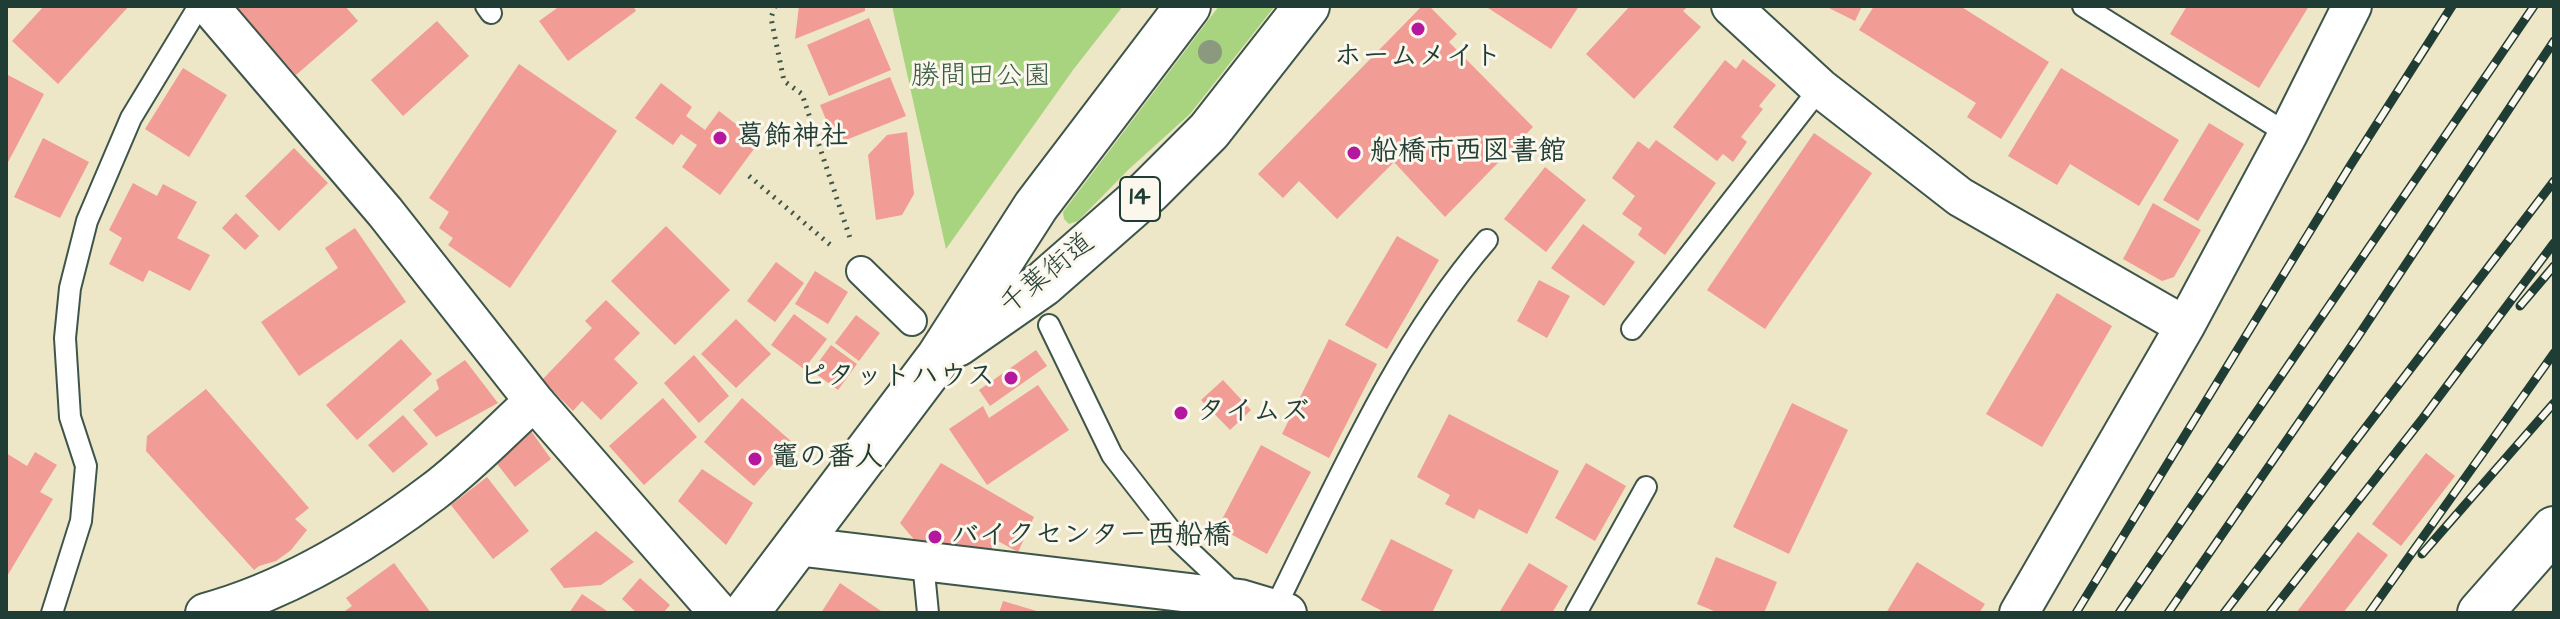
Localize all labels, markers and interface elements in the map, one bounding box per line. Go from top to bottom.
marker: ホームメイト [1409,20,1427,38]
place label: ホームメイト [1334,41,1502,75]
park label: 勝間田公園 [911,61,1051,95]
place label: 葛飾神社 [736,121,848,155]
marker: 葛飾神社 [711,129,729,147]
place label: 船橋市西図書館 [1370,136,1566,170]
marker: 船橋市西図書館 [1345,144,1363,162]
road number: 14 [1120,177,1160,221]
street label: 千葉街道 [994,227,1102,323]
place label: ピタットハウス [799,361,995,395]
marker: ピタットハウス [1002,369,1020,387]
place label: タイムズ [1197,396,1309,430]
marker: タイムズ [1172,404,1190,422]
place label: 竈の番人 [771,442,883,476]
marker: 竈の番人 [746,450,764,468]
place label: バイクセンター西船橋 [951,520,1231,554]
marker: バイクセンター西船橋 [926,528,944,546]

